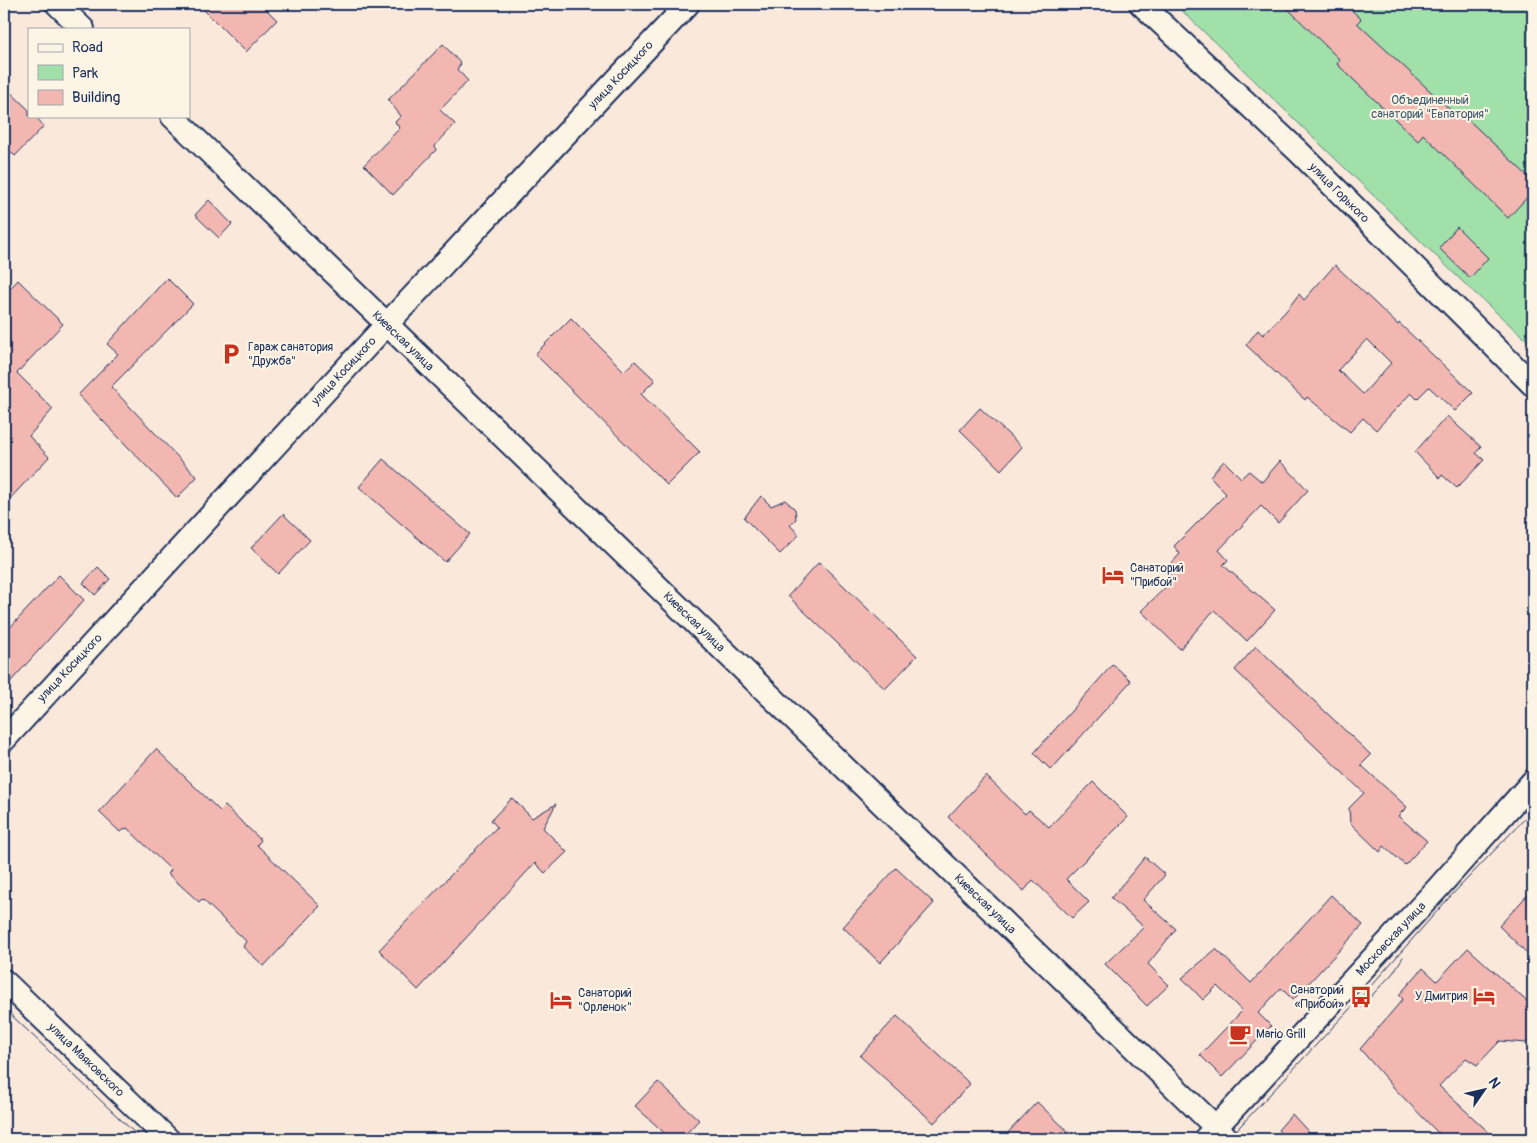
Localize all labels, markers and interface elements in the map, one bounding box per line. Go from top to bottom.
legend [28,28,190,118]
street label: улица Косицкого [585,37,657,113]
text: Road [72,38,103,57]
text: Park [72,64,99,83]
text: Building [72,88,120,107]
park label: Объединенный санаторий "Евпатория" [1371,93,1489,122]
street label: улица Горького [1305,159,1373,227]
street label: Киевская улица [369,308,437,374]
street label: улица Косицкого [308,333,380,409]
place label: Гараж санатория "Дружба" [248,340,334,369]
parking icon: Гараж санатория "Дружба" [218,341,244,367]
place label: Санаторий "Прибой" [1130,561,1184,590]
hotel icon: Санаторий "Прибой" [1100,562,1126,588]
street label: Киевская улица [660,589,728,655]
street label: улица Косицкого [34,630,106,706]
street label: Киевская улица [951,871,1019,937]
street label: Московская улица [1353,899,1429,979]
place label: Санаторий «Прибой» [1290,983,1344,1012]
hotel icon: У Дмитрия [1471,983,1497,1009]
bus stop icon: Санаторий «Прибой» [1348,984,1374,1010]
place label: Санаторий "Орленок" [578,986,632,1015]
hotel icon: Санаторий "Орленок" [548,987,574,1013]
place label: У Дмитрия [1415,989,1468,1004]
street label: улица Маяковского [44,1019,128,1101]
cafe icon: Mario Grill [1227,1021,1253,1047]
place label: Mario Grill [1256,1027,1306,1042]
north arrow [1460,1066,1510,1116]
text: N [1485,1074,1504,1092]

